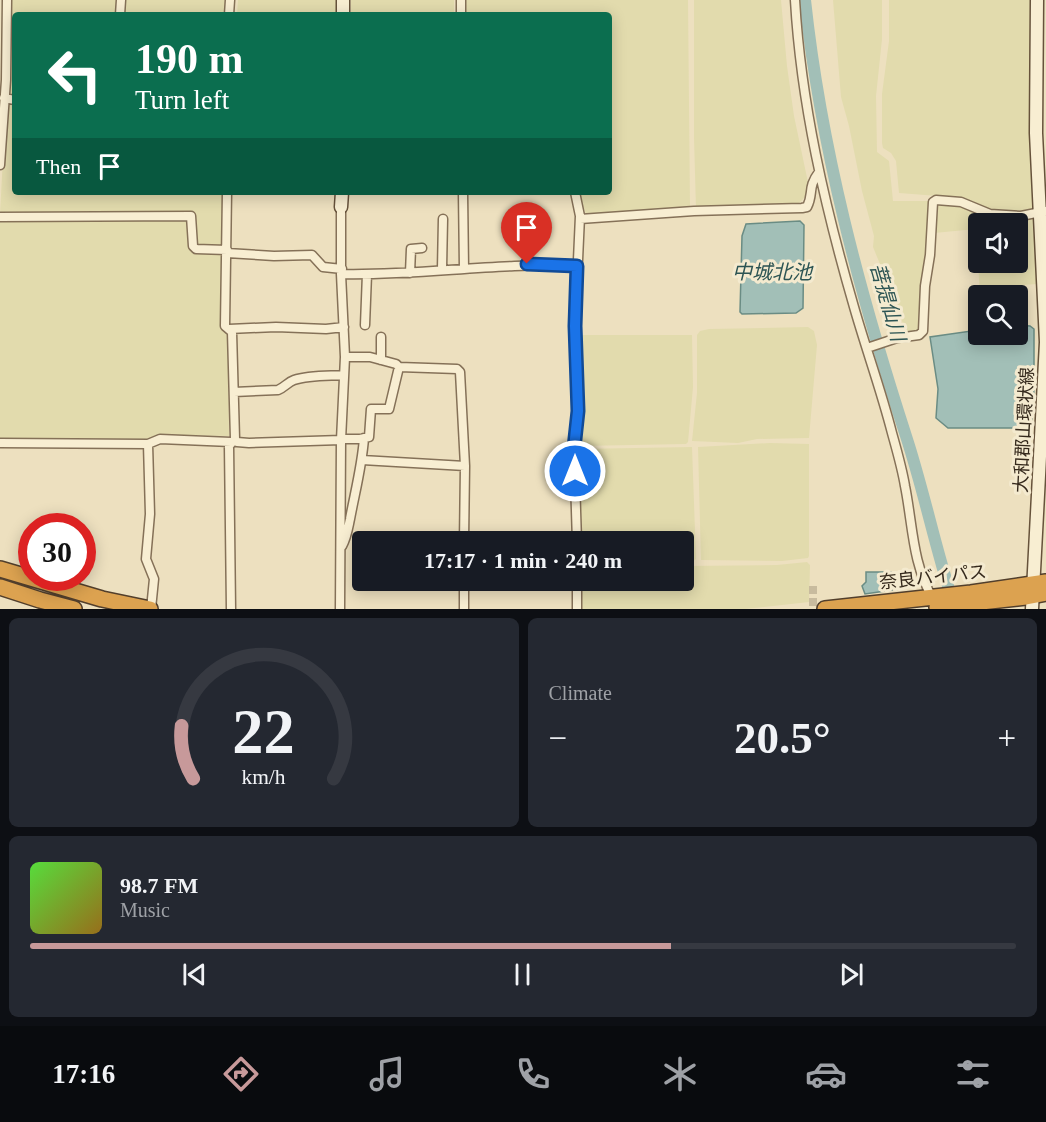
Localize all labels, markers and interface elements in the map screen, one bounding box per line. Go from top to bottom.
icon: left [36,36,114,114]
text: 190 m [135,36,244,82]
text: Turn left [135,85,229,115]
icon: arrive [93,150,126,183]
text: Then [36,154,81,179]
pin [501,202,552,264]
icon: arrive [510,211,543,244]
map controls [968,213,1028,345]
button: sound [968,213,1028,273]
water label: 中城北池 [732,261,814,283]
water label: 菩提仙川 [866,261,910,345]
button: search [968,285,1028,345]
street label: 大和郡山環状線 [1011,367,1037,493]
position arrow [543,439,607,503]
speed limit sign: 30 [18,513,96,591]
text: 17:17 · 1 min · 240 m [424,548,622,573]
street label: 奈良バイパス [878,561,988,593]
text: Climate [549,682,612,704]
text: 22 [233,697,295,766]
text: 20.5° [734,713,831,763]
text: − [549,720,567,756]
text: + [997,720,1016,756]
text: km/h [242,766,286,790]
text: 98.7 FM [120,873,198,898]
text: Music [120,899,170,921]
icon: previous [178,958,211,991]
icon: pause [506,958,539,991]
icon: next [835,958,868,991]
icon: directions [220,1053,262,1095]
icon: music [366,1053,408,1095]
icon: phone [512,1053,554,1095]
icon: climate [659,1053,701,1095]
icon: car [805,1053,847,1095]
icon: filters [952,1053,994,1095]
text: 17:16 [52,1059,115,1089]

